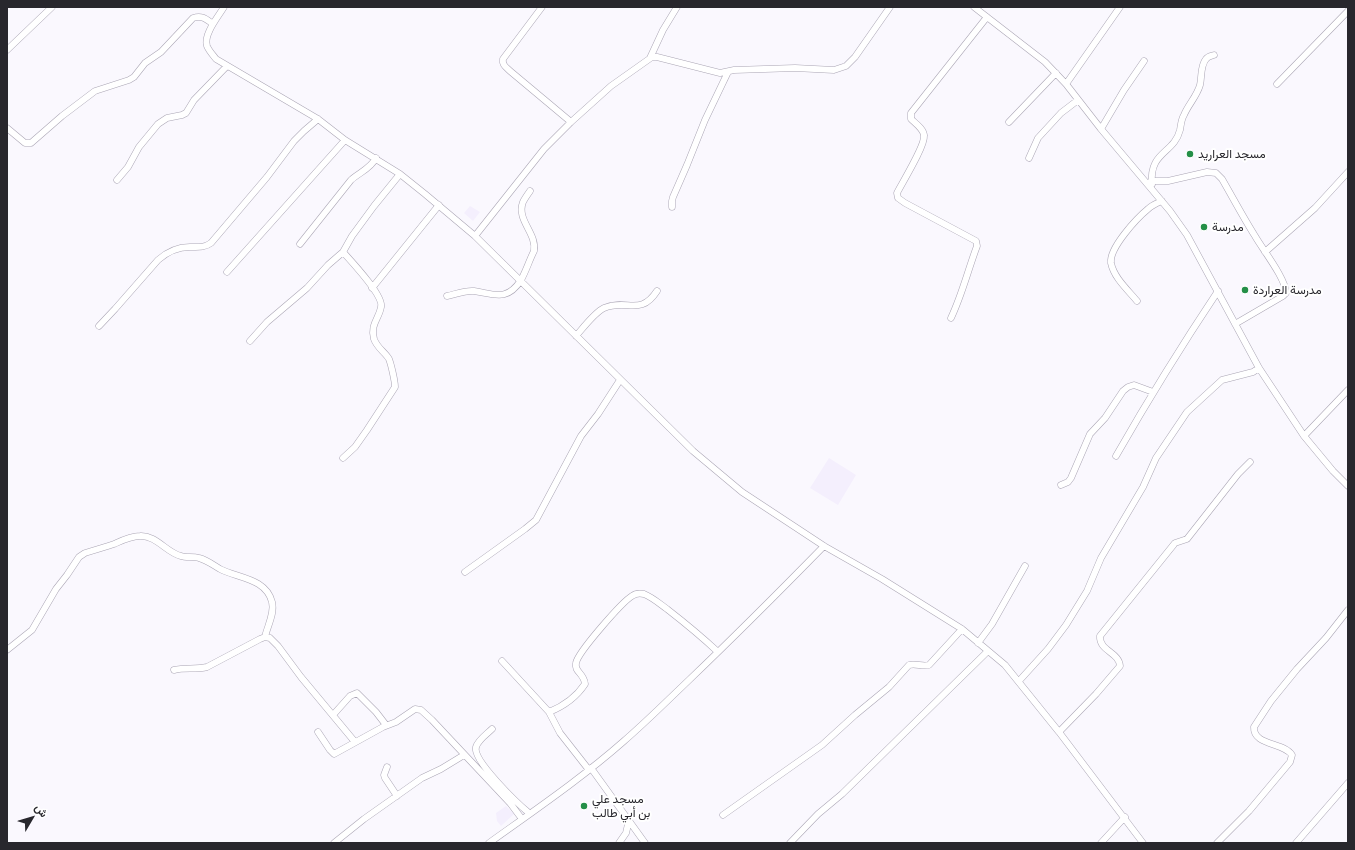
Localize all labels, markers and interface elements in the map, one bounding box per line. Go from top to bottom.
place label: مسجد العراريد [1198,147,1266,161]
marker: مسجد العراريد [1185,149,1195,159]
place label: مدرسة [1212,220,1244,234]
marker: مدرسة [1199,222,1209,232]
place label: مدرسة العراردة [1253,283,1322,297]
marker: مدرسة العراردة [1240,285,1250,295]
place label: مسجد علي بن أبي طالب [592,792,650,820]
north arrow [12,798,52,838]
text: ش [32,801,51,820]
marker: مسجد علي بن أبي طالب [579,801,589,811]

